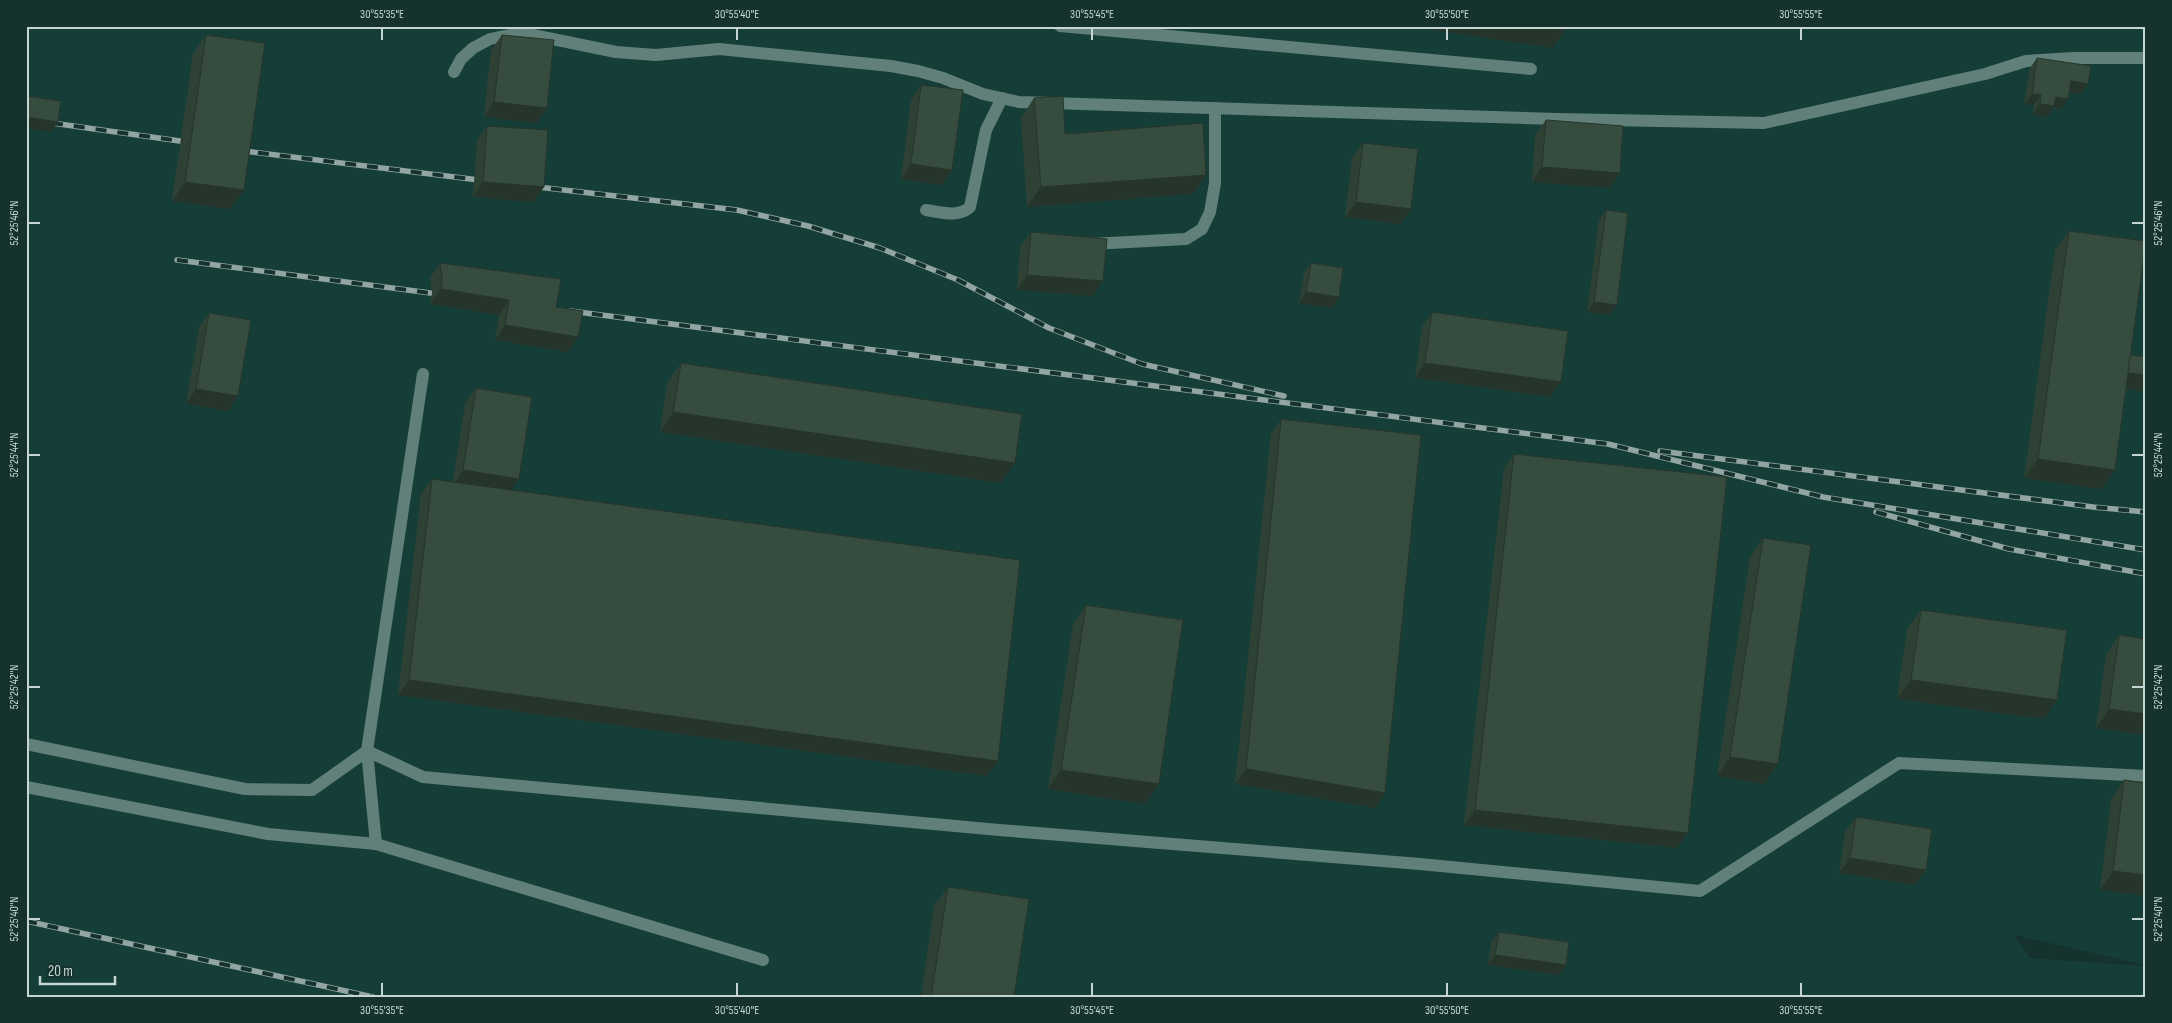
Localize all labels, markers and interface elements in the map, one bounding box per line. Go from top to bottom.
text: 30°55'35"E [360,7,404,22]
text: 30°55'40"E [715,7,759,22]
text: 30°55'45"E [1070,7,1114,22]
text: 30°55'50"E [1425,7,1469,22]
text: 30°55'55"E [1779,7,1823,22]
text: 52°25'46"N [7,201,22,245]
text: 52°25'46"N [2151,201,2166,245]
text: 52°25'44"N [7,433,22,477]
text: 52°25'44"N [2151,433,2166,477]
text: 52°25'42"N [7,665,22,709]
text: 52°25'42"N [2151,665,2166,709]
text: 52°25'40"N [7,897,22,941]
text: 52°25'40"N [2151,897,2166,941]
scale bar [40,953,115,985]
text: 20 m [48,962,73,981]
text: 30°55'35"E [360,1003,404,1018]
text: 30°55'40"E [715,1003,759,1018]
text: 30°55'45"E [1070,1003,1114,1018]
text: 30°55'50"E [1425,1003,1469,1018]
text: 30°55'55"E [1779,1003,1823,1018]

